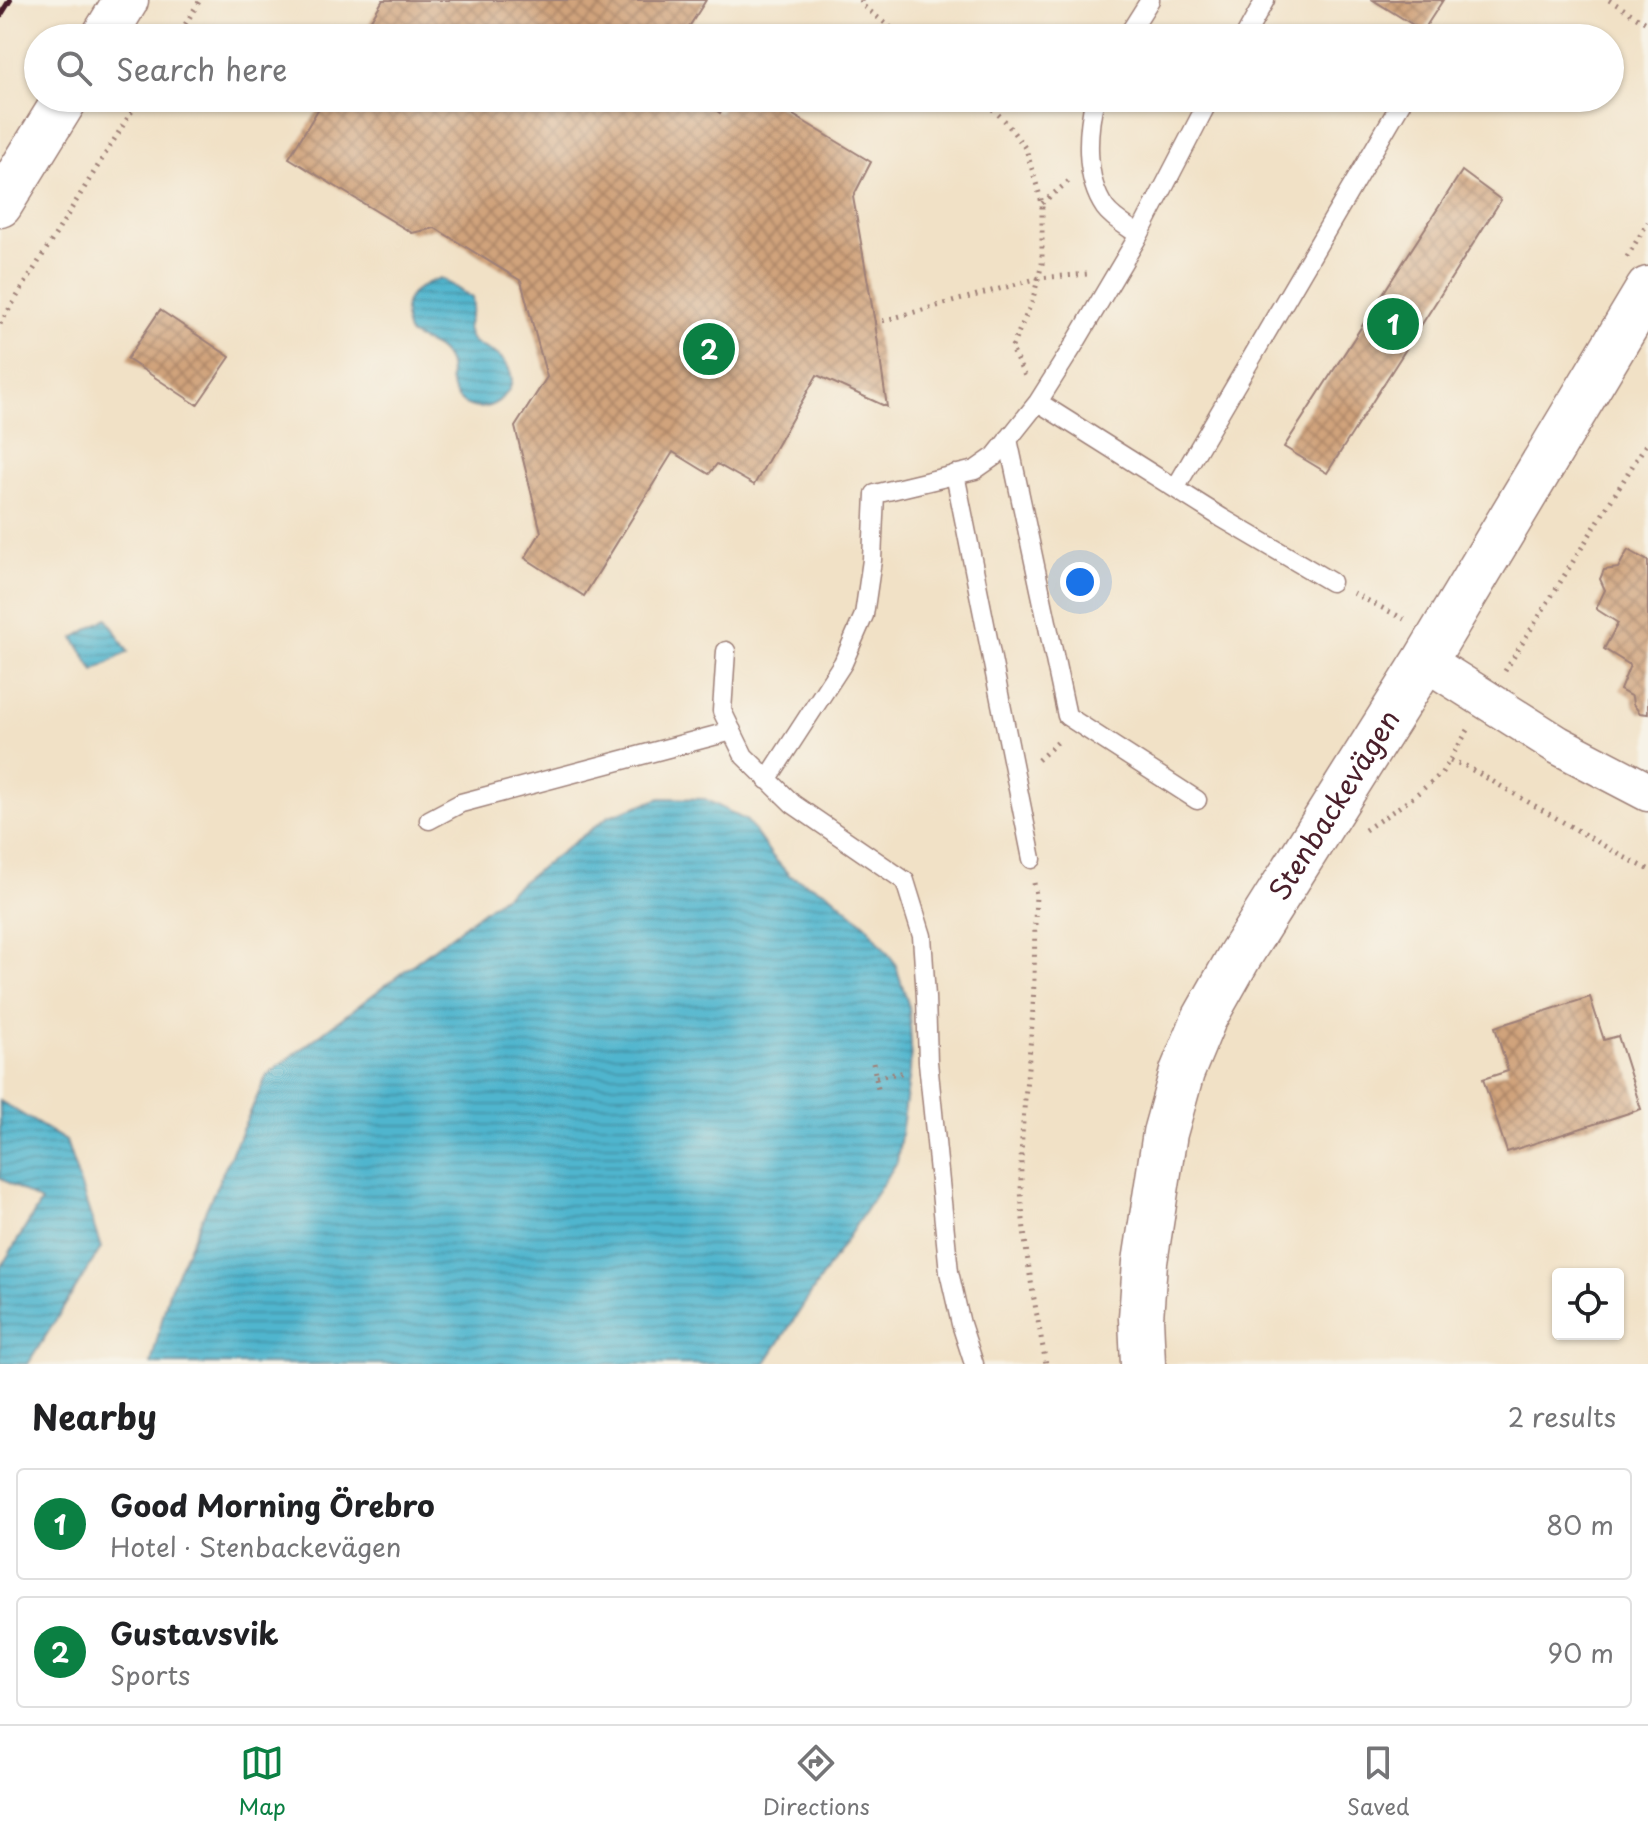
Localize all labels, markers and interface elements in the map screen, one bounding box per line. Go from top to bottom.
search box [24,24,1624,112]
icon: search [52,46,96,90]
text: Search here [116,46,288,91]
pin: 1 [1367,294,1419,354]
pin: 2 [683,319,735,379]
your location [1060,562,1100,602]
street label: Stenbackevägen [1257,701,1409,908]
map controls [1552,1268,1624,1340]
button: locate [1552,1268,1624,1340]
text: Nearby [32,1390,157,1442]
text: 2 results [1508,1397,1616,1436]
text: Good Morning Örebro [110,1482,435,1527]
text: 1 [54,1505,66,1544]
text: 80 m [1546,1505,1614,1544]
text: Hotel · Stenbackevägen [110,1527,401,1566]
text: Gustavsvik [110,1610,279,1655]
text: 2 [51,1633,69,1672]
text: 90 m [1547,1633,1614,1672]
text: Sports [110,1655,190,1694]
tab: Map [239,1741,286,1822]
tab: Directions [763,1741,870,1822]
tab: Saved [1347,1741,1409,1822]

